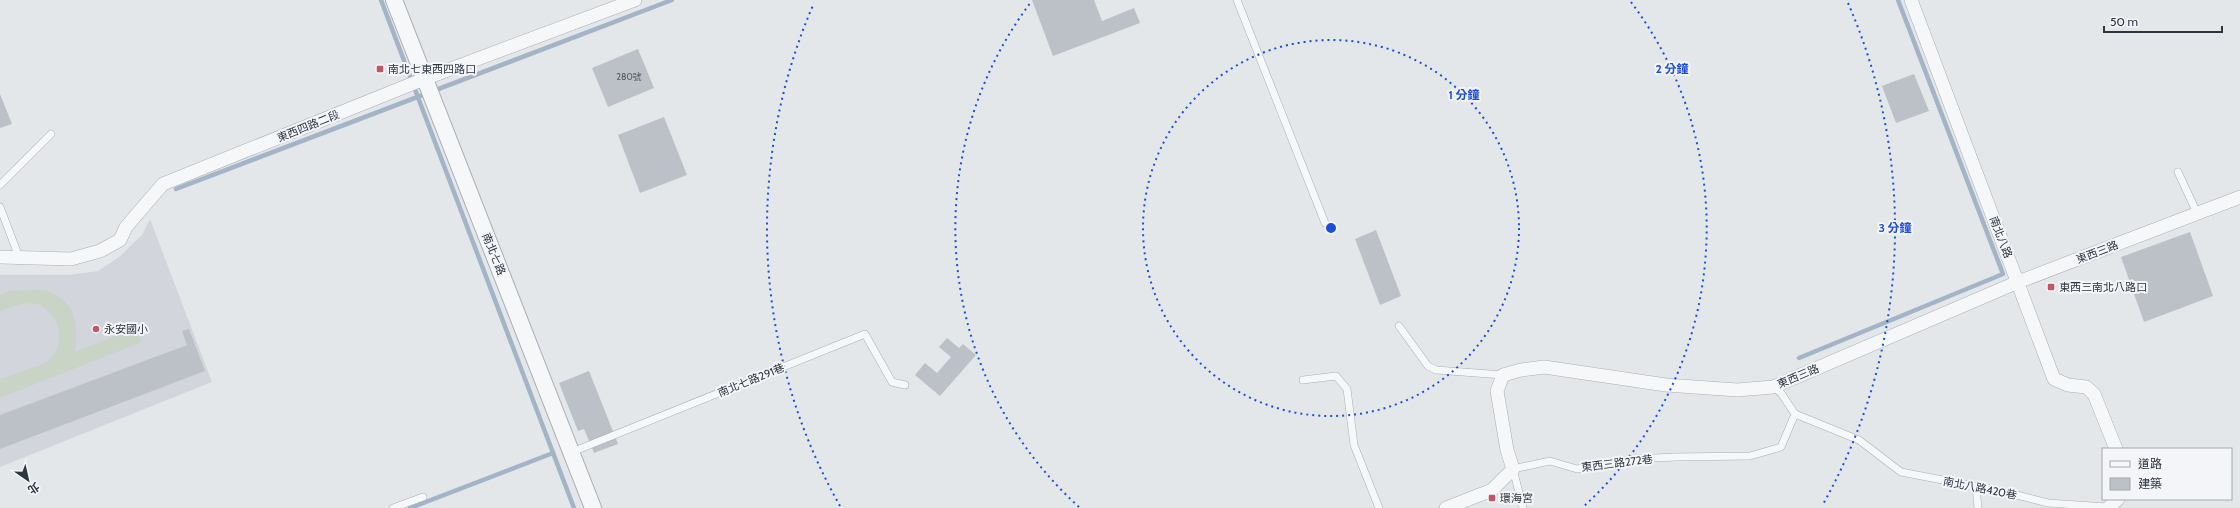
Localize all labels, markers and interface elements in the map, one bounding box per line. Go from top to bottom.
scale bar [2104,8,2222,34]
text: 50 m [2110,14,2138,29]
text: 2 分鐘 [1655,61,1689,76]
place label: 南北七東西四路口 [388,62,476,76]
marker: 南北七東西四路口 [375,64,385,74]
house number: 280號 [616,71,642,82]
text: 1 分鐘 [1448,87,1480,102]
street label: 東西四路二段 [275,107,341,145]
street label: 南北八路 [1987,214,2015,260]
text: 3 分鐘 [1878,220,1912,235]
centre of rings [1324,221,1338,235]
street label: 南北七路 [479,231,509,277]
street label: 東西三路 [2074,238,2120,266]
place label: 東西三南北八路口 [2059,280,2147,294]
marker: 東西三南北八路口 [2046,282,2056,292]
place label: 永安國小 [104,322,148,336]
marker: 永安國小 [91,324,101,334]
street label: 南北七路291巷 [716,360,786,400]
street label: 東西三路 [1775,361,1821,391]
legend [2102,448,2232,500]
street label: 東西三路272巷 [1580,452,1654,474]
text: 道路 [2138,456,2162,471]
north arrow [8,460,48,500]
street label: 南北八路420巷 [1942,474,2018,502]
text: 建築 [2138,476,2162,491]
text: 北 [25,479,42,497]
place label: 環海宮 [1500,491,1533,505]
marker: 環海宮 [1487,493,1497,503]

